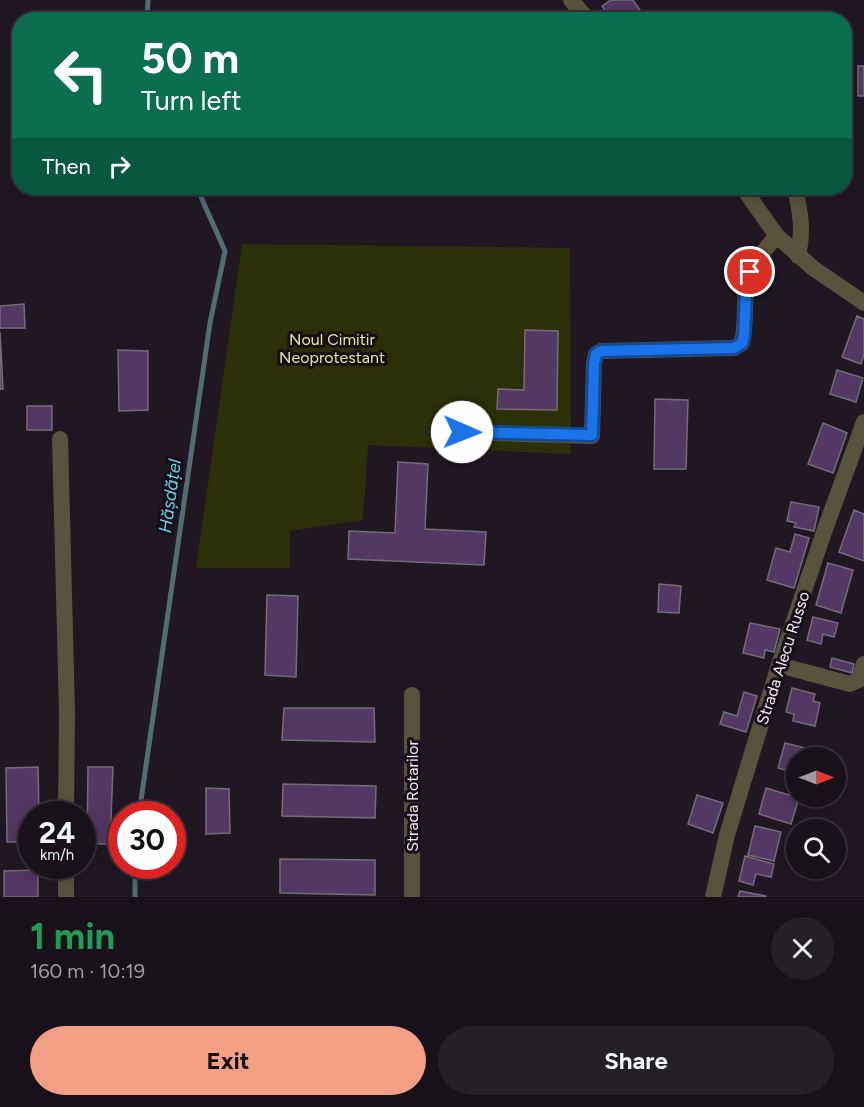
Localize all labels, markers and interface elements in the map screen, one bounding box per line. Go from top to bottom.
text: 50 m [141,33,239,84]
icon: left [42,36,120,114]
text: Turn left [141,84,241,117]
icon: right [103,150,136,183]
text: Then [42,153,91,180]
pin [724,246,775,297]
icon: arrive [733,255,766,288]
park label: Noul Cimitir Neoprotestant [279,330,385,367]
position arrow [430,400,494,464]
water label: Hășdățel [154,457,186,534]
street label: Strada Alecu Russo [753,589,813,727]
street label: Strada Rotarilor [403,740,422,852]
north arrow [786,747,846,807]
map controls [786,747,846,879]
speed limit sign: 30 [108,801,186,879]
text: 24 [39,814,75,851]
button: search [786,819,846,879]
text: km/h [40,846,74,864]
text: 1 min [30,915,115,958]
button: close [771,917,834,980]
text: 160 m · 10:19 [30,959,145,983]
button: Exit [30,1026,426,1095]
button: Share [438,1026,834,1095]

